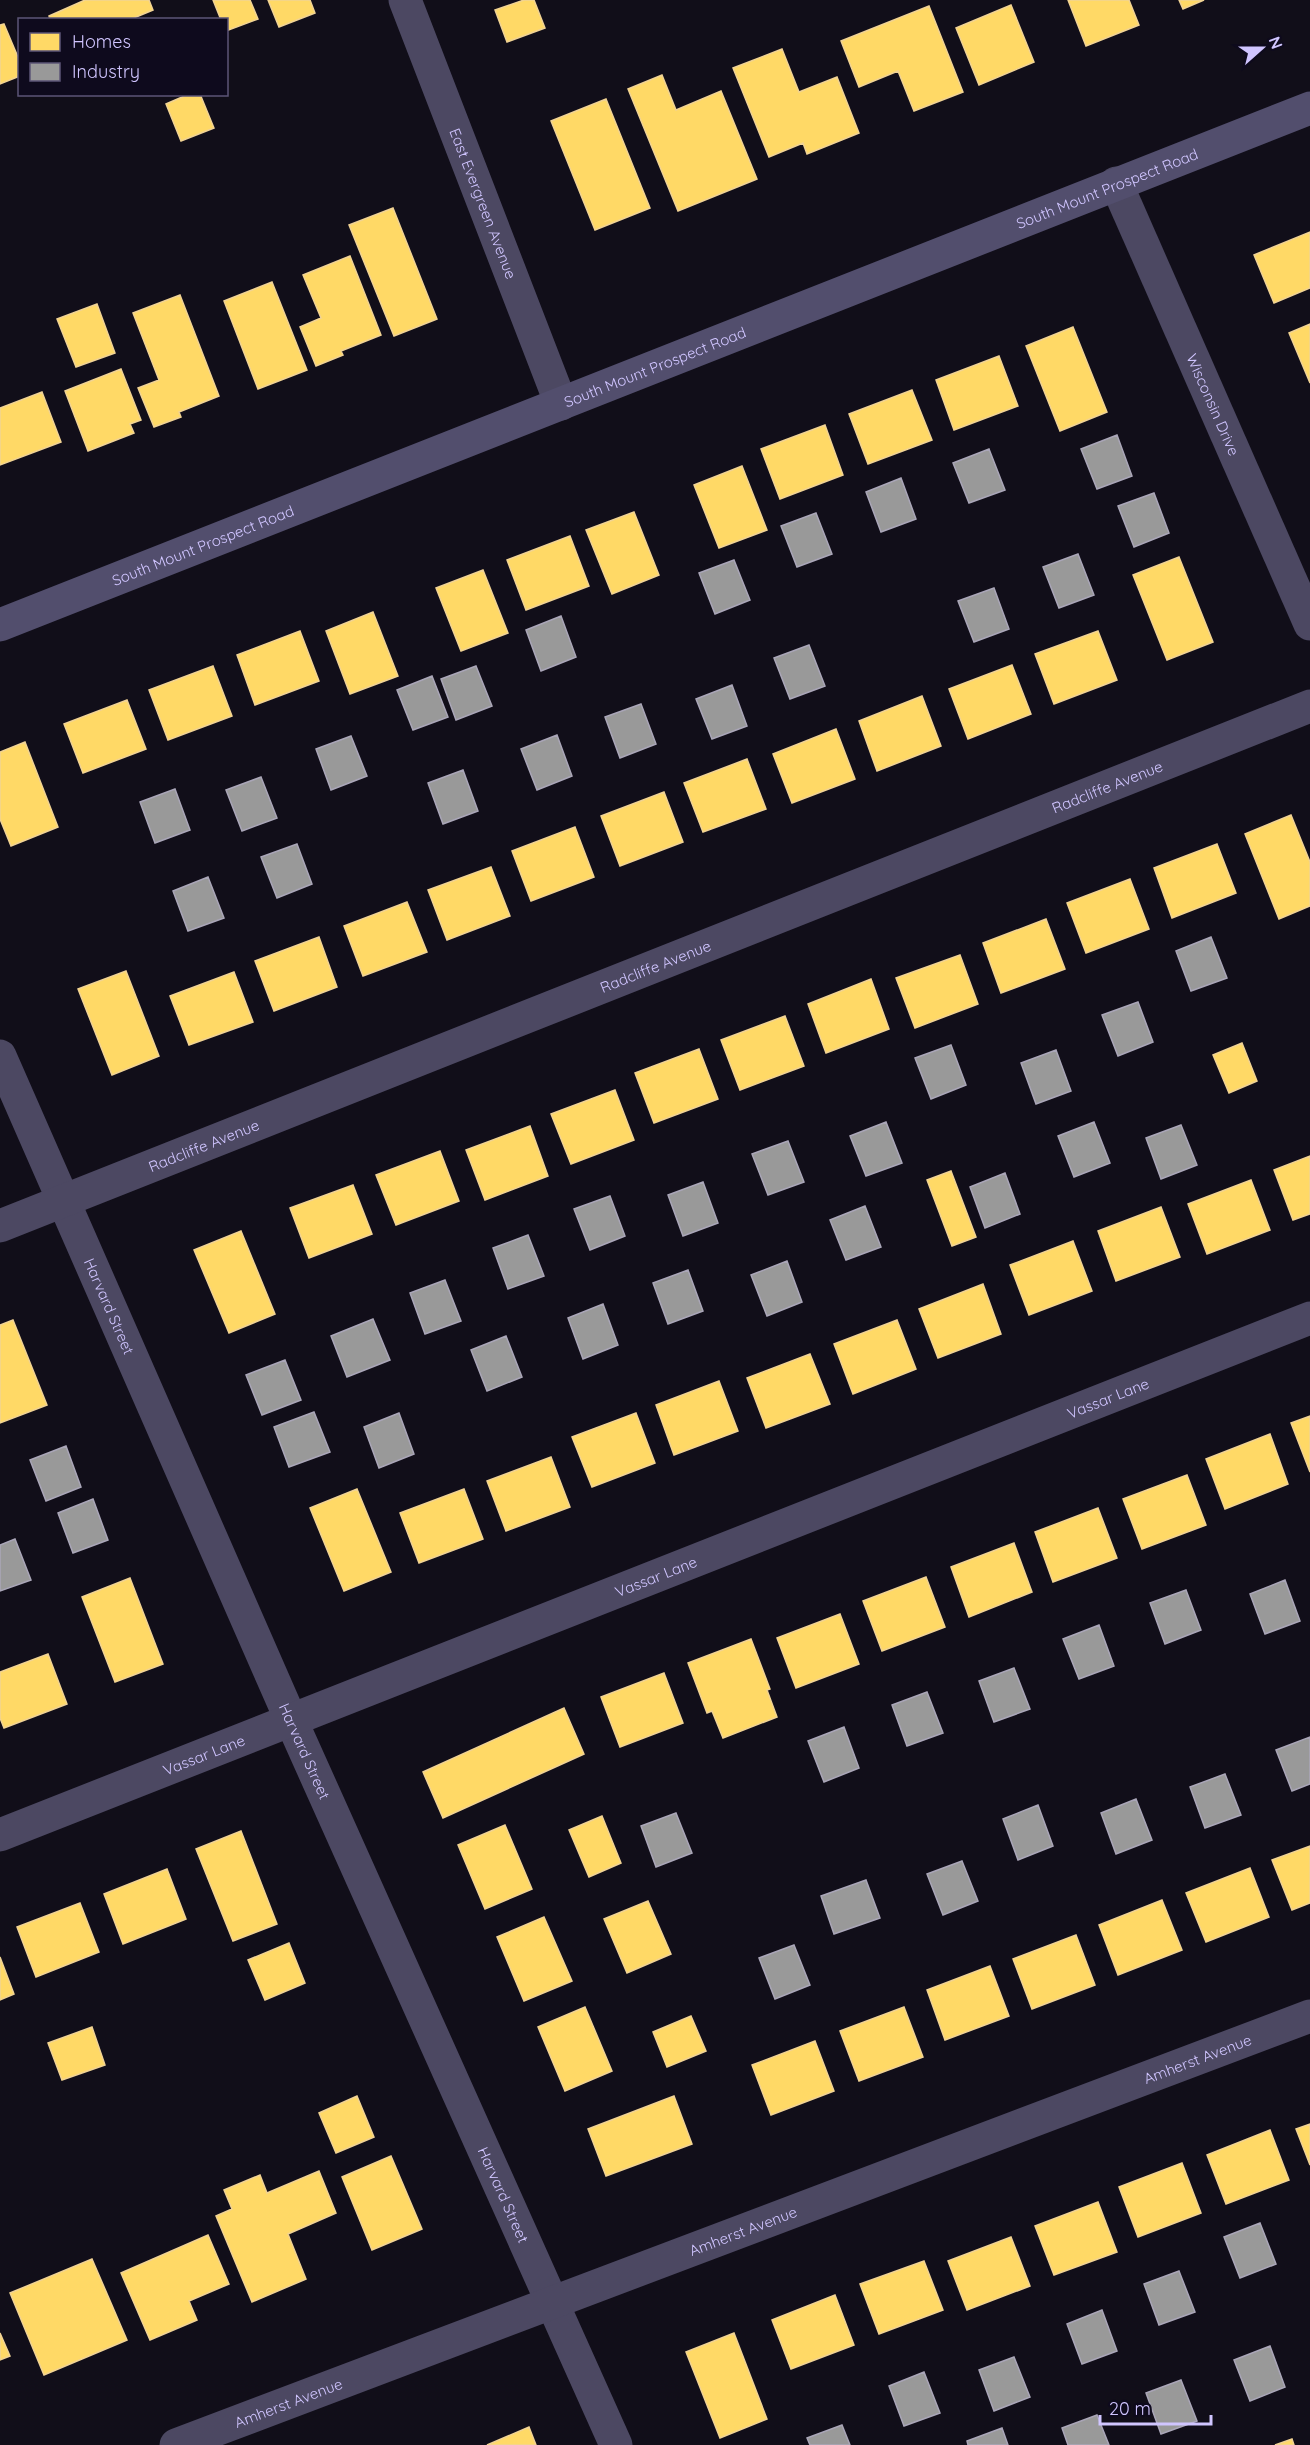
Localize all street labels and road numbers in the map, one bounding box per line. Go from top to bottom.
street label: East Evergreen Avenue [446,125,521,281]
street label: South Mount Prospect Road [1013,144,1201,233]
street label: South Mount Prospect Road [561,322,749,411]
street label: Wisconsin Drive [1183,351,1244,458]
street label: South Mount Prospect Road [109,501,296,589]
street label: Radcliffe Avenue [1049,756,1165,817]
street label: Radcliffe Avenue [597,935,713,996]
street label: Radcliffe Avenue [145,1115,262,1176]
street label: Harvard Street [80,1255,139,1357]
street label: Vassar Lane [1064,1373,1151,1422]
street label: Vassar Lane [612,1552,699,1601]
street label: Harvard Street [275,1700,335,1802]
street label: Vassar Lane [160,1730,247,1779]
street label: Amherst Avenue [1141,2030,1254,2088]
street label: Harvard Street [474,2144,533,2245]
street label: Amherst Avenue [686,2202,799,2260]
street label: Amherst Avenue [232,2374,345,2432]

